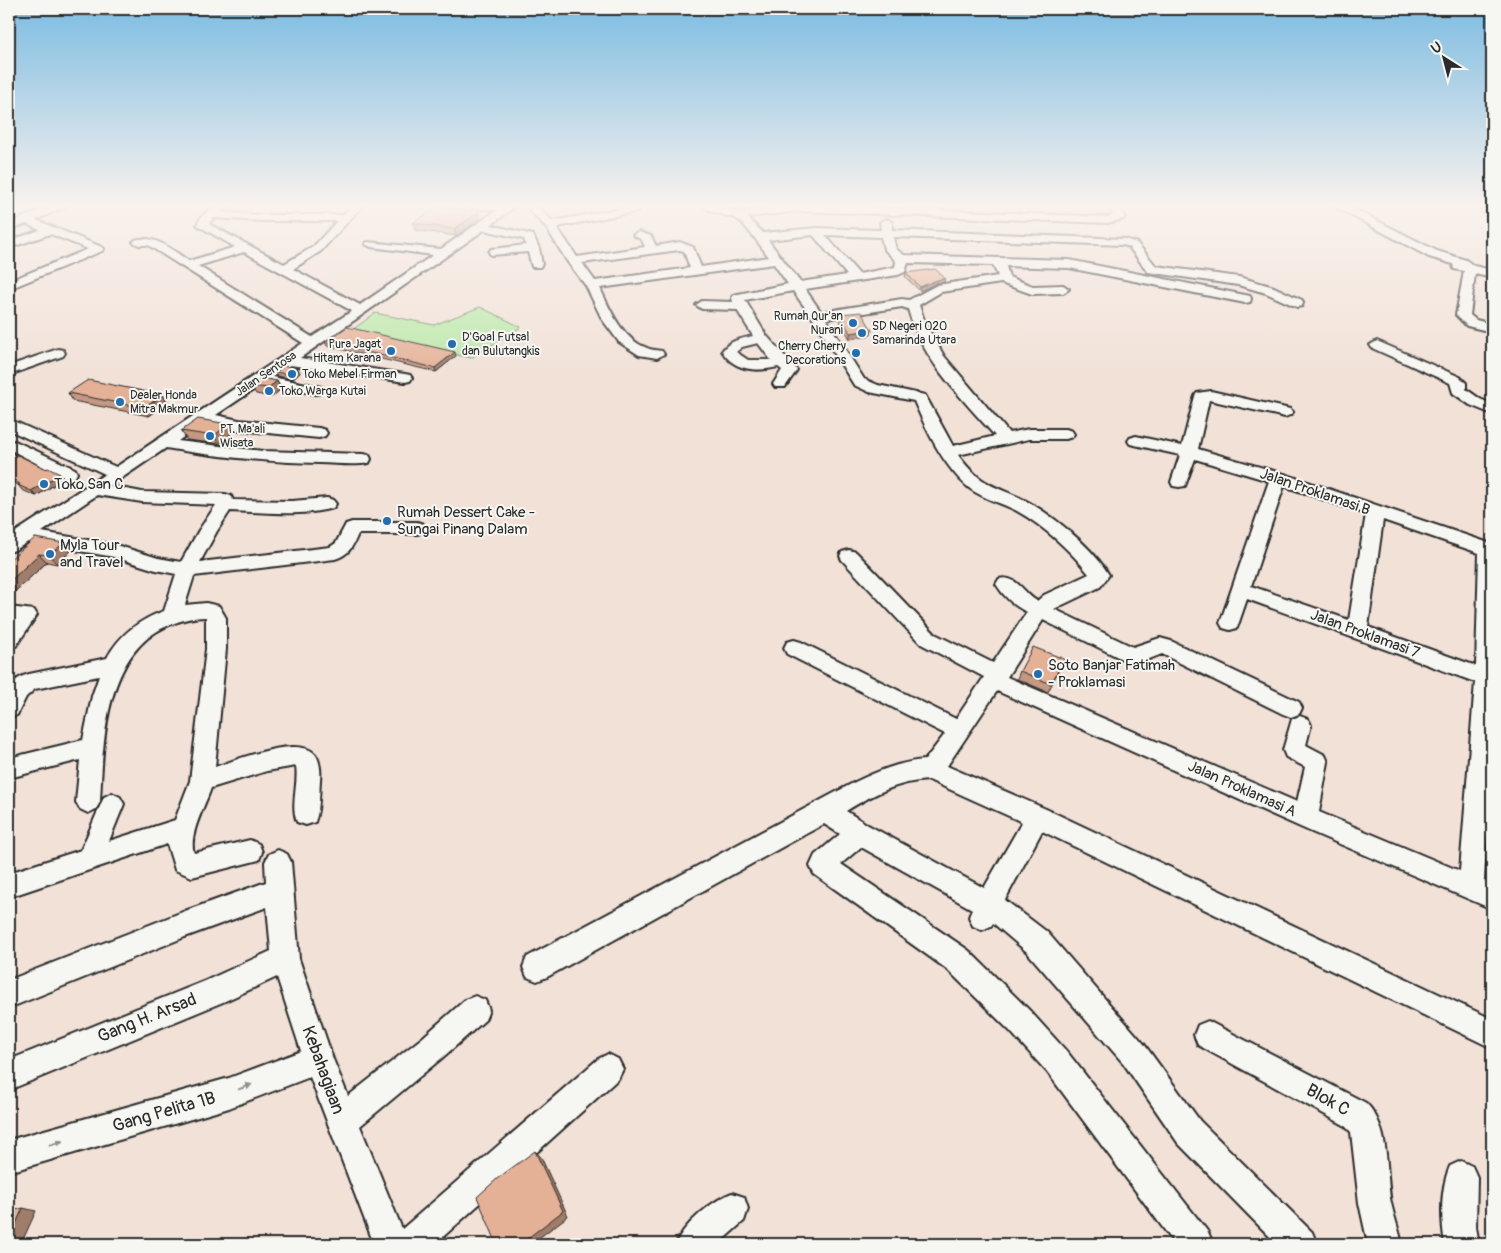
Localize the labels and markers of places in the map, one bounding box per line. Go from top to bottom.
place label: Rumah Qur'an Nurani [774,309,843,338]
marker: Rumah Qur'an Nurani [847,317,859,329]
place label: SD Negeri 020 Samarinda Utara [872,319,957,348]
marker: SD Negeri 020 Samarinda Utara [856,327,868,339]
place label: D'Goal Futsal dan Bulutangkis [462,330,540,359]
place label: Pura Jagat Hitam Karana [313,337,381,366]
marker: D'Goal Futsal dan Bulutangkis [446,338,458,350]
place label: Cherry Cherry Decorations [778,339,847,368]
marker: Pura Jagat Hitam Karana [385,345,397,357]
marker: Cherry Cherry Decorations [850,347,862,359]
place label: Toko Mebel Firman [302,367,397,382]
marker: Toko Mebel Firman [286,368,298,380]
place label: Toko Warga Kutai [279,384,366,399]
marker: Toko Warga Kutai [263,385,275,397]
place label: Dealer Honda Mitra Makmur [130,388,199,417]
marker: Dealer Honda Mitra Makmur [114,396,126,408]
place label: PT. Ma'ali Wisata [220,422,265,451]
marker: PT. Ma'ali Wisata [204,430,216,442]
place label: Toko San C [54,475,124,494]
marker: Toko San C [38,478,50,490]
place label: Rumah Dessert Cake - Sungai Pinang Dalam [397,503,535,539]
marker: Rumah Dessert Cake - Sungai Pinang Dalam [381,515,393,527]
place label: Myla Tour and Travel [60,536,124,572]
marker: Myla Tour and Travel [44,548,56,560]
place label: Soto Banjar Fatimah - Proklamasi [1048,656,1175,692]
marker: Soto Banjar Fatimah - Proklamasi [1032,668,1044,680]

